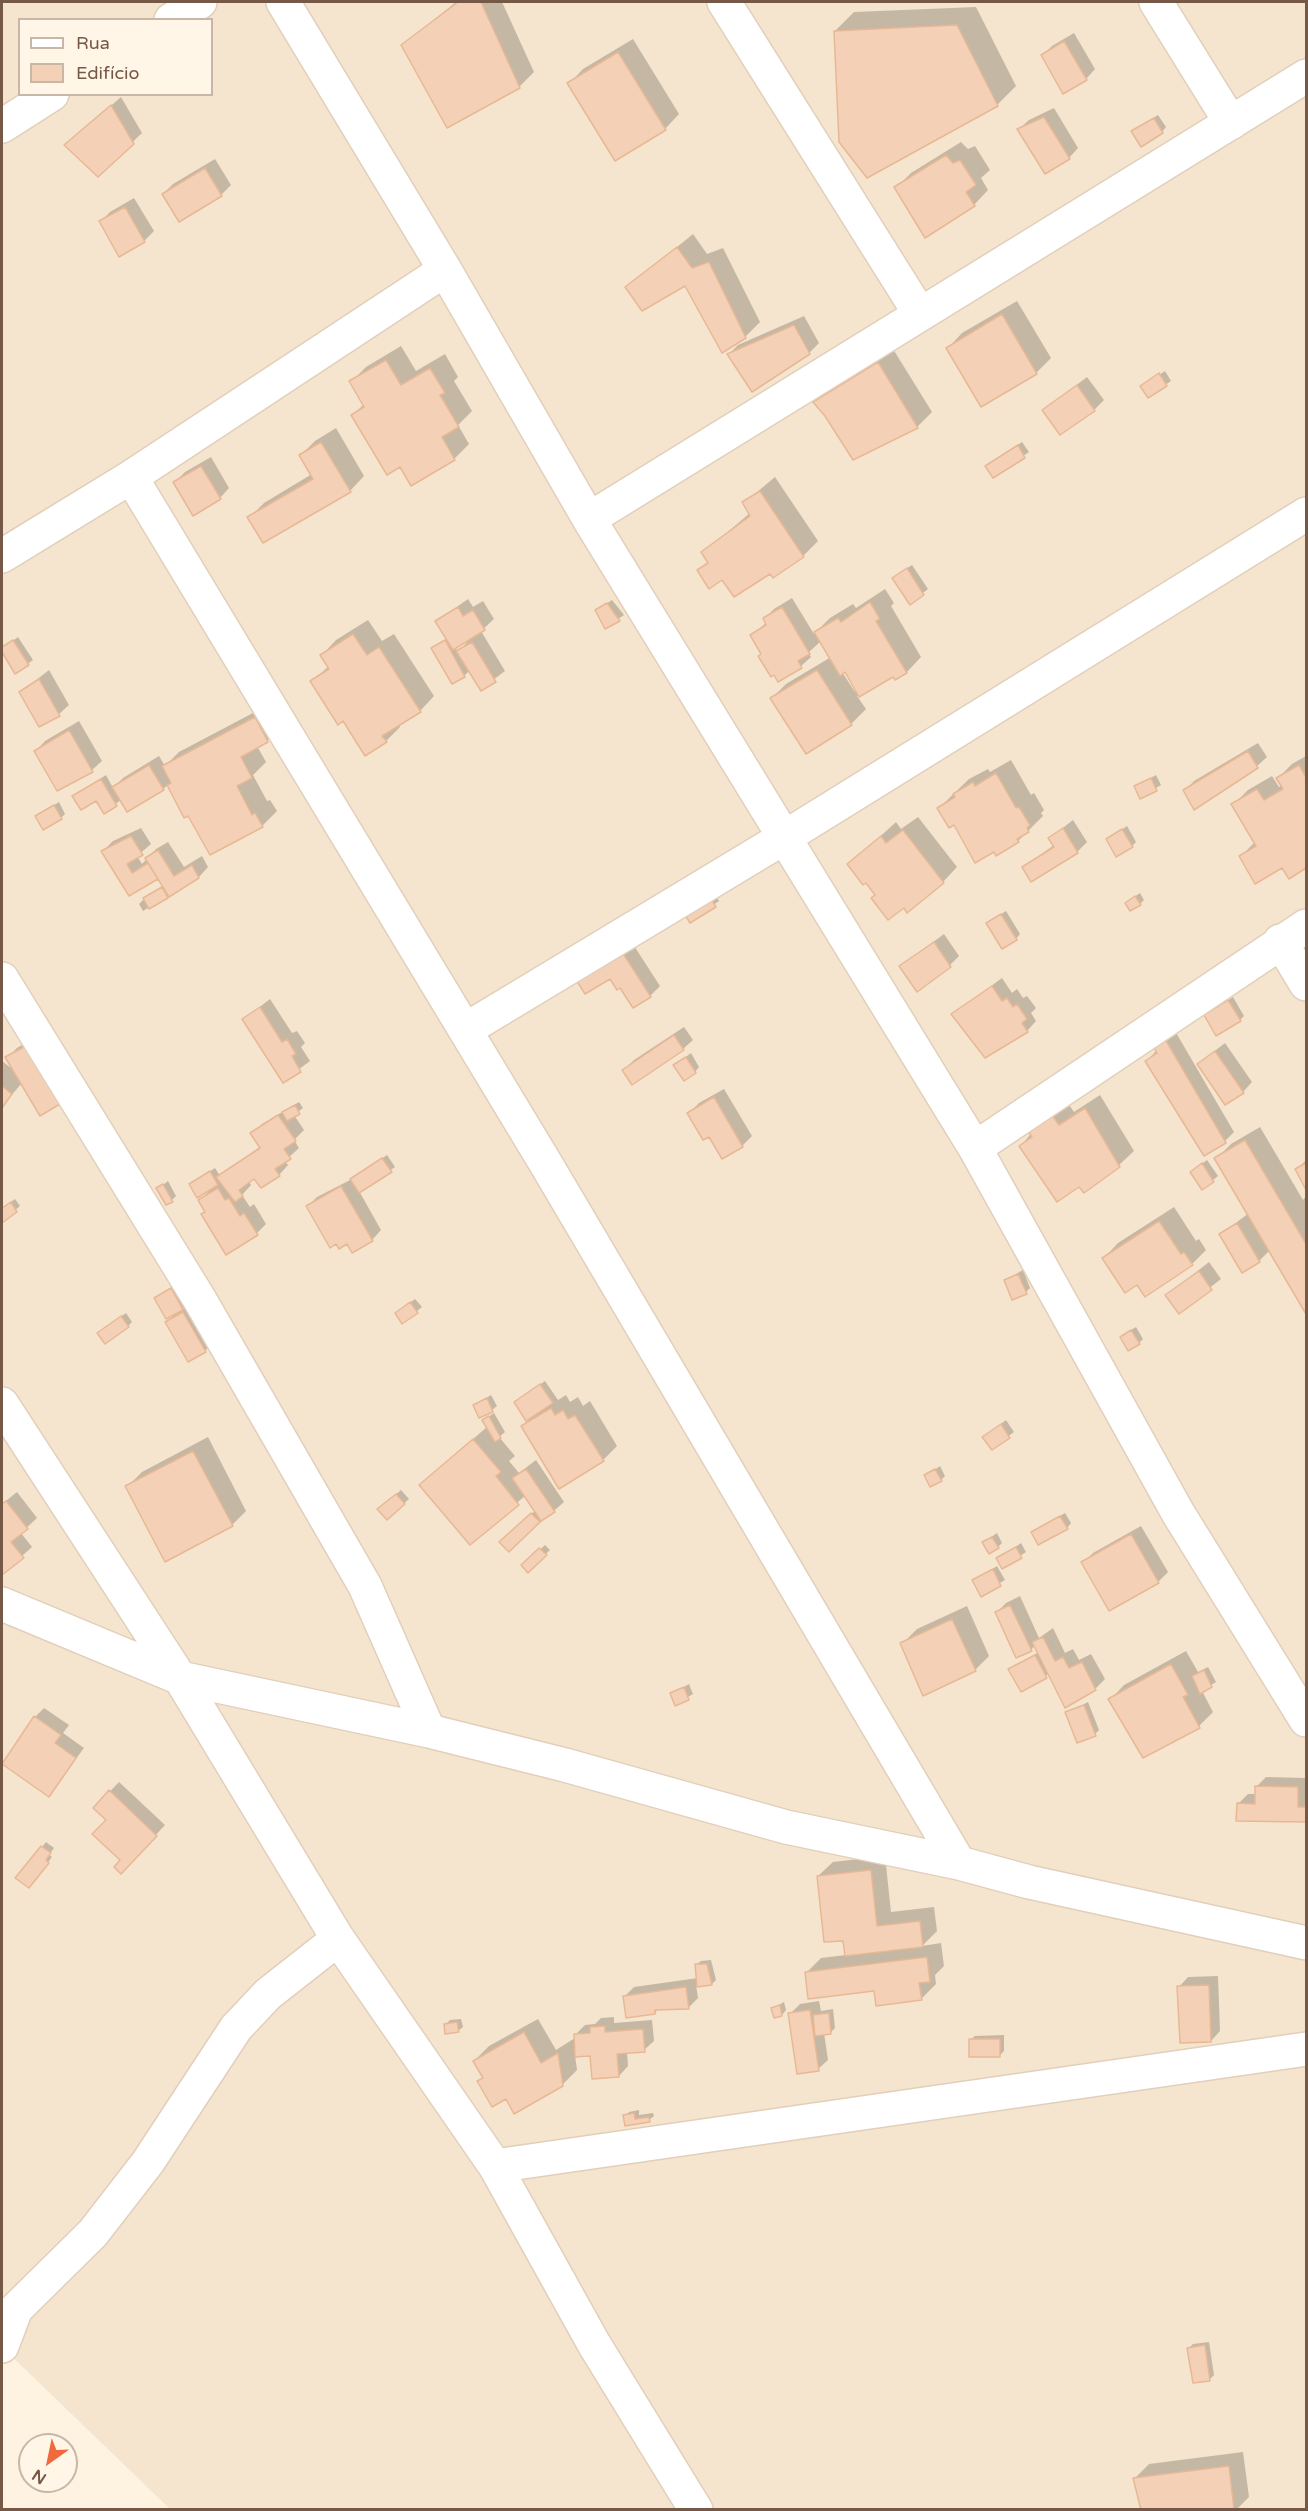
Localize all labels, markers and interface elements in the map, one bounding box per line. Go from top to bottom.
legend [18,18,213,96]
text: Rua [76,32,110,54]
text: Edifício [76,62,139,84]
north arrow [18,2433,78,2493]
text: N [28,2465,50,2488]

